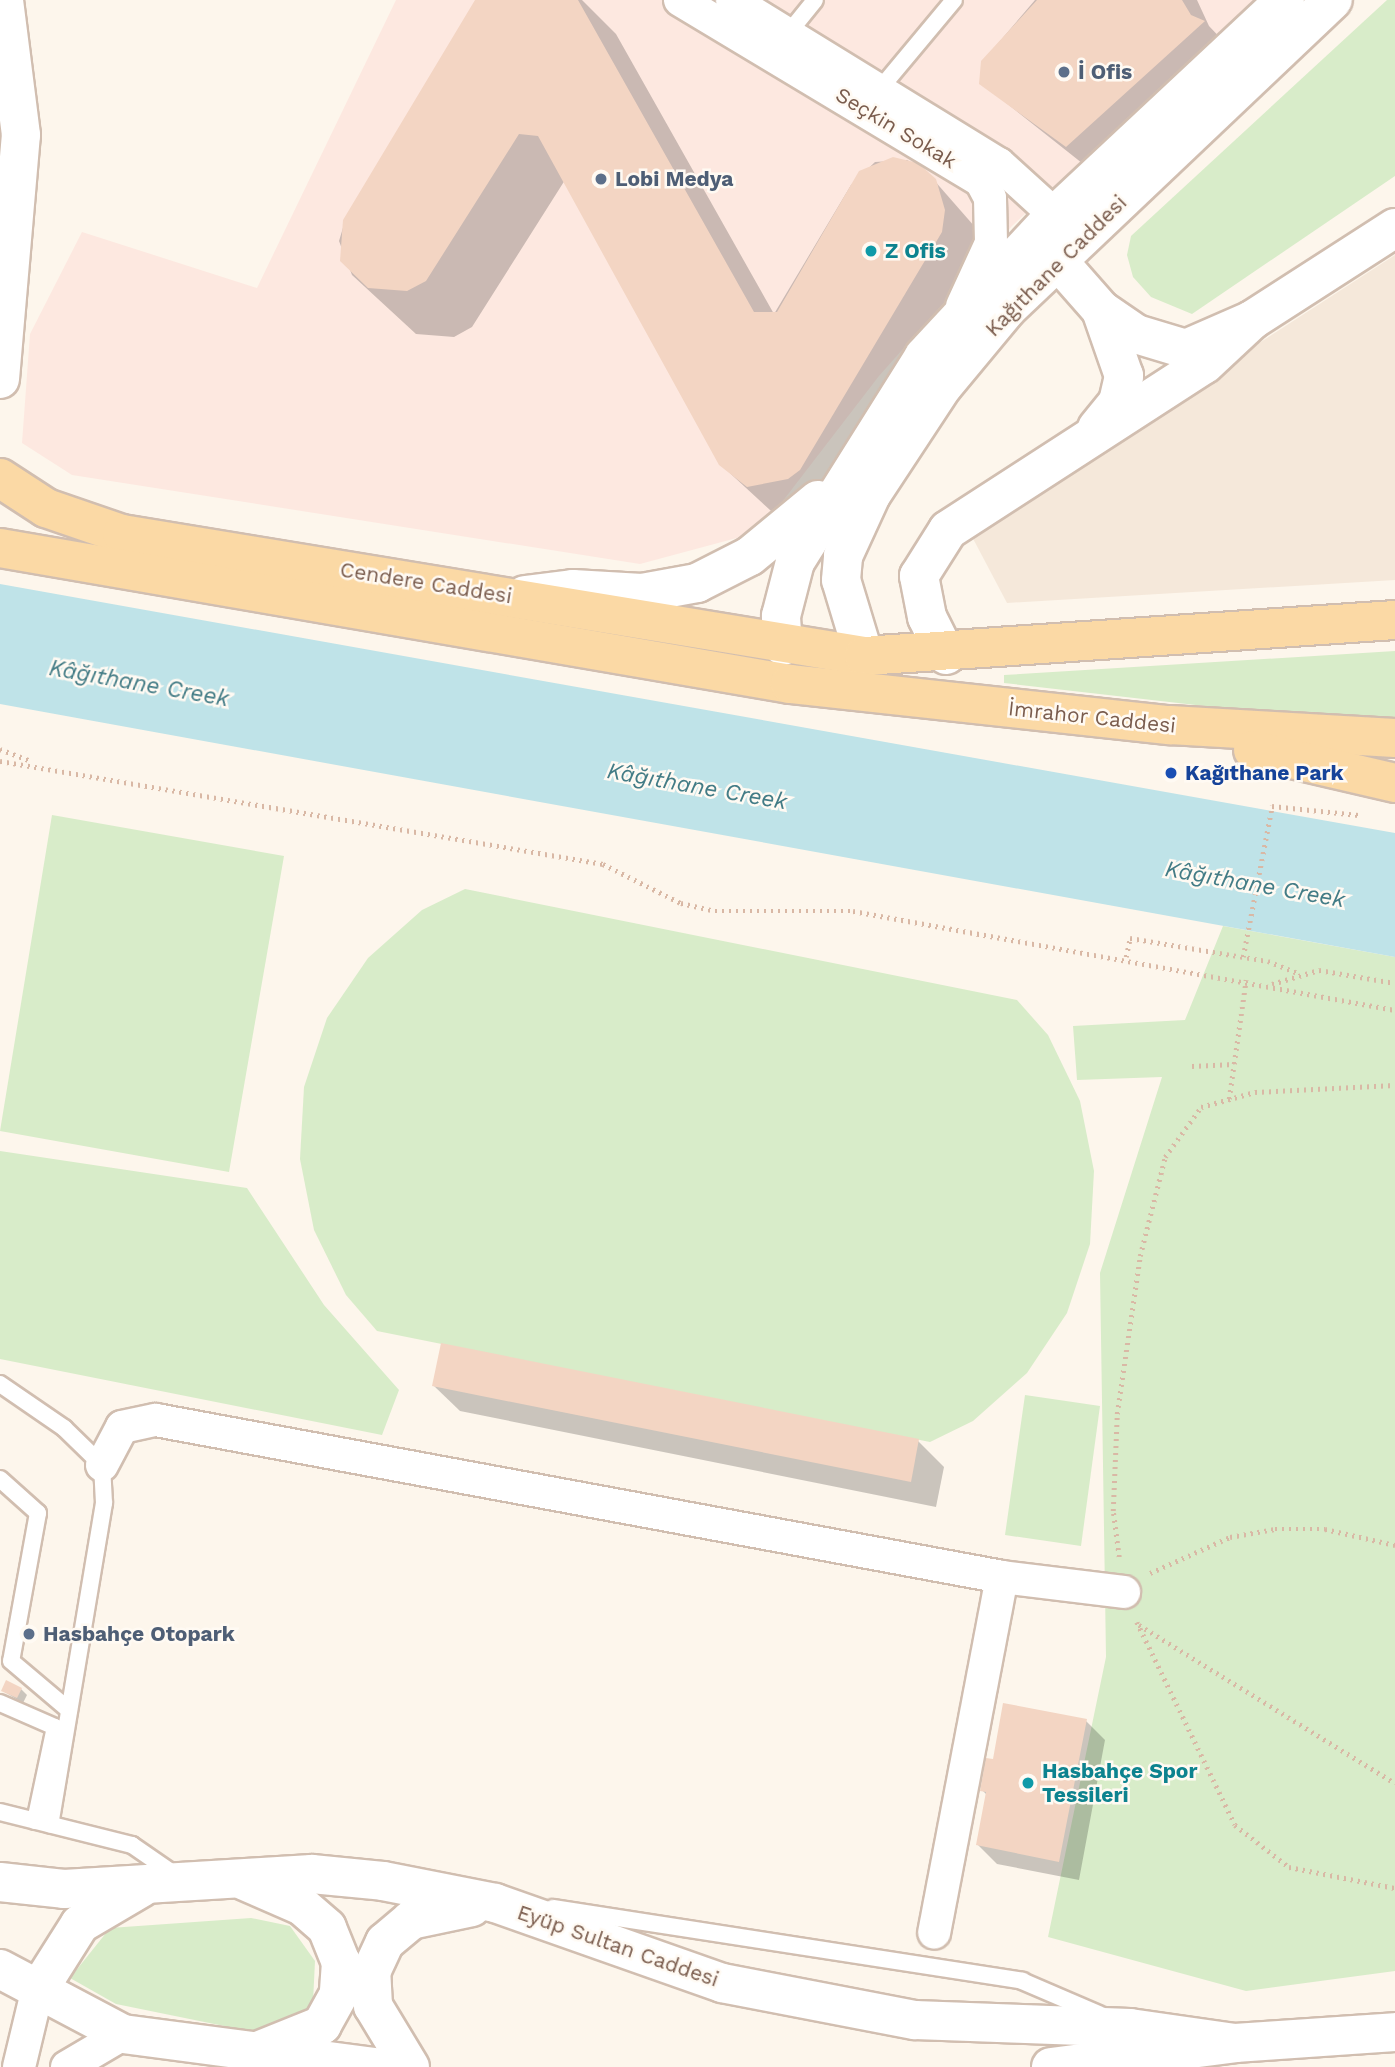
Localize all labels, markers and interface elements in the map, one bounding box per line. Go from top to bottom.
place label: İ Ofis [1078,59,1132,85]
marker: İ Ofis [1056,64,1072,80]
street label: Seçkin Sokak [831,82,961,174]
place label: Lobi Medya [615,166,734,192]
marker: Lobi Medya [593,171,609,187]
street label: Kağıthane Caddesi [980,190,1132,342]
place label: Z Ofis [885,238,946,264]
marker: Z Ofis [863,243,879,259]
street label: Cendere Caddesi [338,557,514,609]
water label: Kâğıthane Creek [47,655,231,713]
street label: İmrahor Caddesi [1007,696,1177,738]
water label: Kâğıthane Creek [605,758,789,816]
place label: Kağıthane Park [1185,760,1344,786]
marker: Kağıthane Park [1163,765,1179,781]
water label: Kâğıthane Creek [1163,856,1347,914]
place label: Hasbahçe Otopark [43,1621,235,1647]
marker: Hasbahçe Otopark [21,1626,37,1642]
place label: Hasbahçe Spor Tessileri [1042,1758,1197,1808]
marker: Hasbahçe Spor Tessileri [1020,1775,1036,1791]
street label: Eyüp Sultan Caddesi [514,1900,722,1992]

